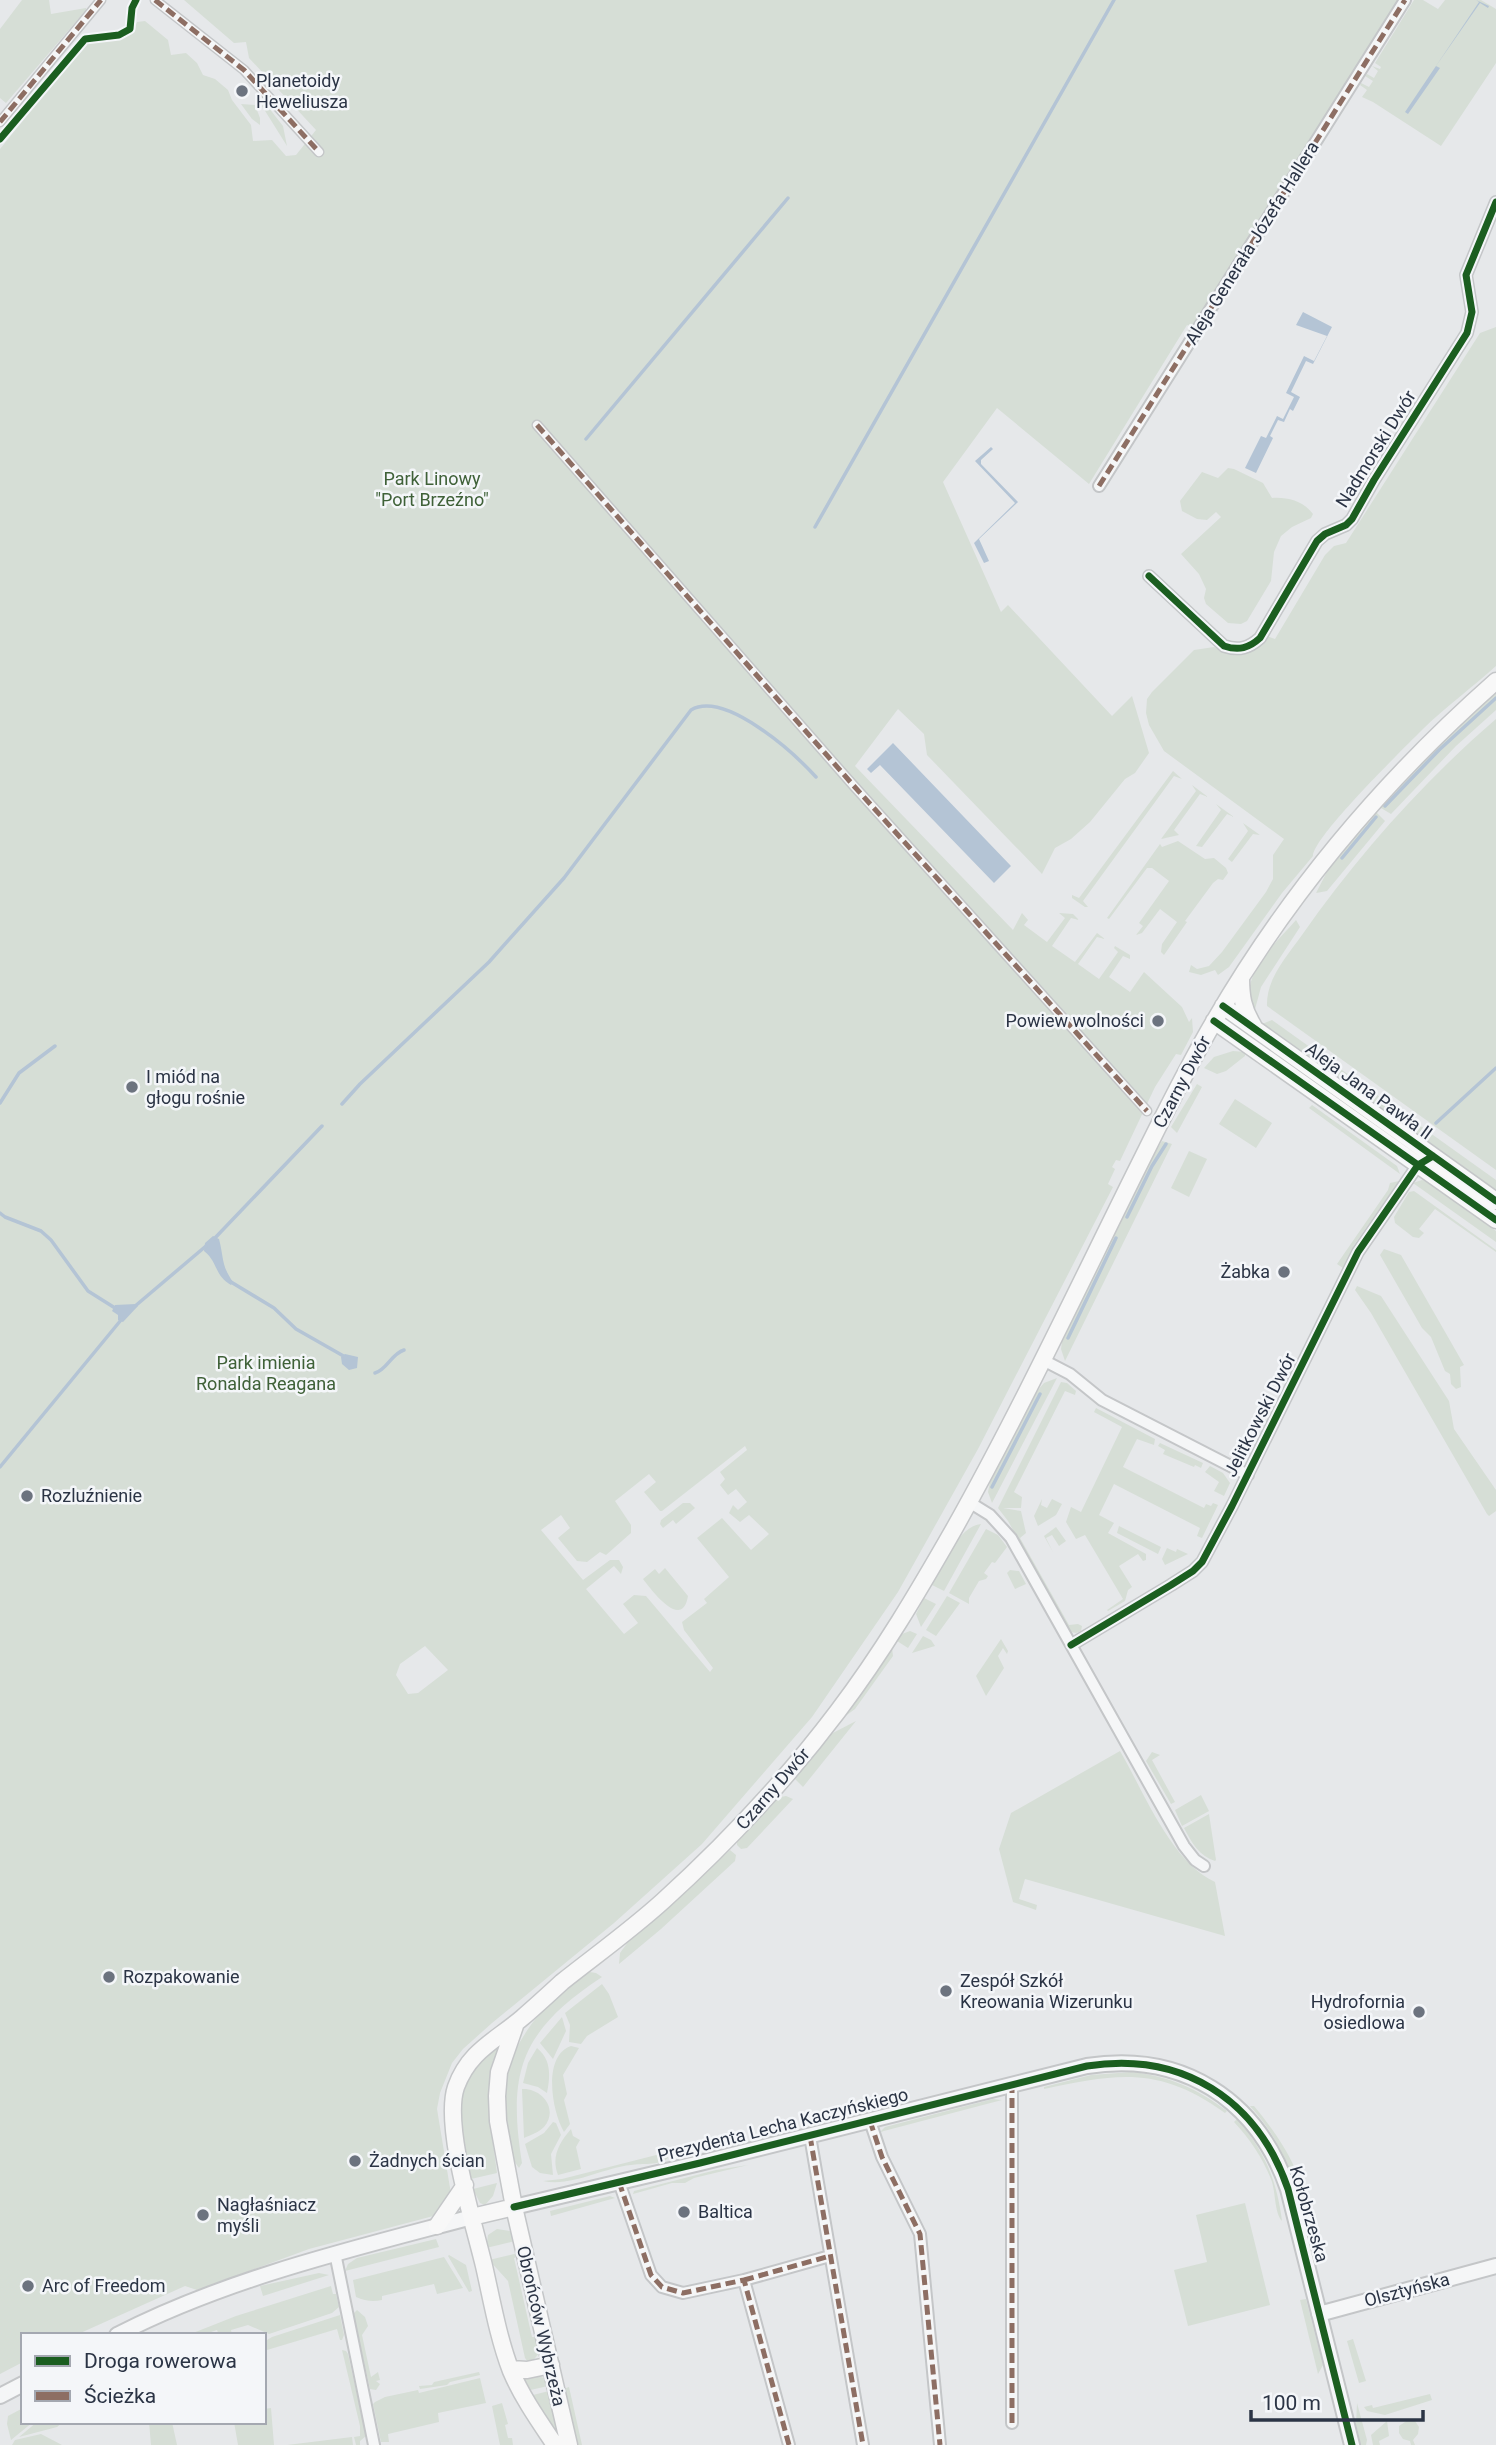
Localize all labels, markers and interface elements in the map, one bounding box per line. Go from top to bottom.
place label: Planetoidy Heweliusza [256,70,348,112]
marker: Planetoidy Heweliusza [234,83,250,99]
street label: Aleja Generała Józefa Hallera [1180,137,1323,348]
street label: Nadmorski Dwór [1331,386,1420,511]
park label: Park Linowy "Port Brzeźno" [375,468,489,510]
place label: Powiew wolności [1006,1010,1144,1031]
marker: Powiew wolności [1150,1013,1166,1029]
street label: Czarny Dwór [1149,1032,1215,1131]
street label: Aleja Jana Pawła II [1302,1038,1437,1144]
place label: I miód na głogu rośnie [146,1066,245,1108]
marker: I miód na głogu rośnie [124,1079,140,1095]
place label: Żabka [1220,1261,1270,1282]
marker: Żabka [1276,1264,1292,1280]
street label: Jelitkowski Dwór [1219,1349,1300,1480]
park label: Park imienia Ronalda Reagana [196,1352,336,1394]
place label: Rozluźnienie [41,1485,142,1506]
marker: Rozluźnienie [19,1488,35,1504]
street label: Czarny Dwór [732,1744,814,1834]
place label: Rozpakowanie [123,1966,240,1987]
marker: Rozpakowanie [101,1969,117,1985]
place label: Zespół Szkół Kreowania Wizerunku [960,1970,1133,2012]
marker: Zespół Szkół Kreowania Wizerunku [938,1983,954,1999]
place label: Hydrofornia osiedlowa [1311,1991,1405,2033]
marker: Hydrofornia osiedlowa [1411,2004,1427,2020]
street label: Prezydenta Lecha Kaczyńskiego [655,2083,910,2166]
place label: Żadnych ścian [369,2150,485,2171]
marker: Żadnych ścian [347,2153,363,2169]
street label: Kołobrzeska [1286,2163,1333,2264]
place label: Nagłaśniacz myśli [217,2194,316,2236]
place label: Baltica [698,2201,753,2222]
marker: Baltica [676,2204,692,2220]
marker: Nagłaśniacz myśli [195,2207,211,2223]
street label: Obrońców Wybrzeża [513,2244,570,2408]
street label: Olsztyńska [1362,2268,1452,2311]
place label: Arc of Freedom [42,2275,166,2296]
marker: Arc of Freedom [20,2278,36,2294]
legend [21,2333,266,2424]
text: Droga rowerowa [84,2349,237,2373]
scale bar [1251,2378,1422,2422]
text: Ścieżka [84,2384,156,2408]
text: 100 m [1262,2391,1321,2415]

